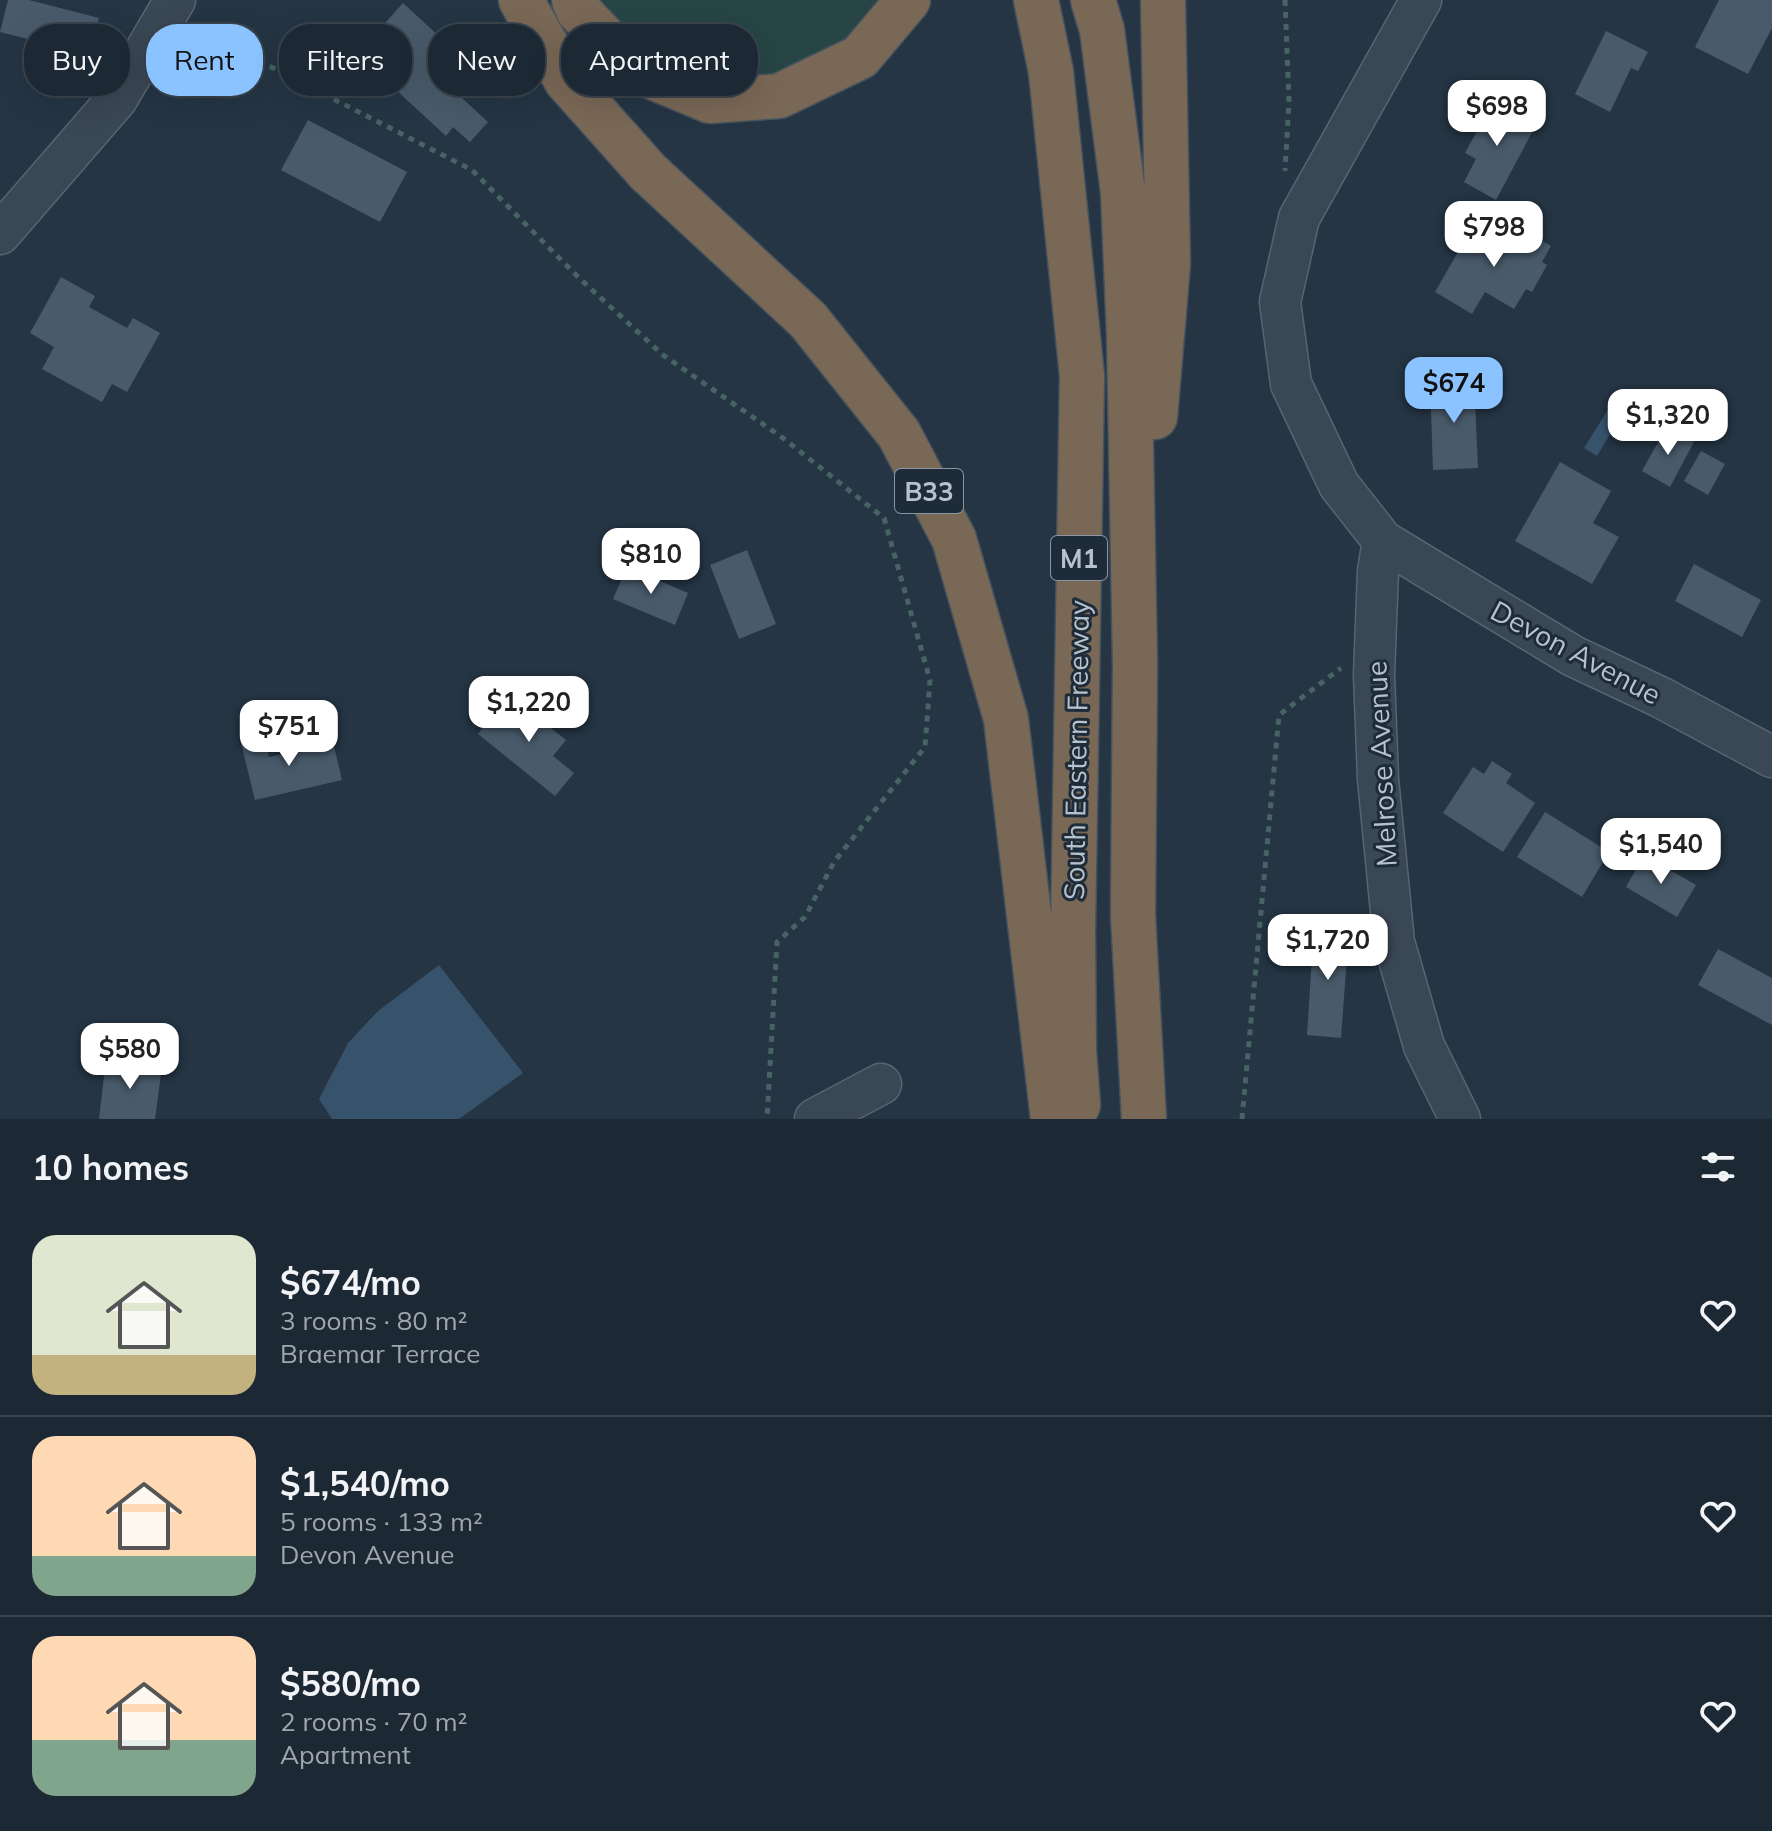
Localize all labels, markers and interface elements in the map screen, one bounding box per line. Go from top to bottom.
chip: Buy [24,24,130,96]
chip: Rent [146,24,263,96]
chip: Filters [279,24,412,96]
chip: New [428,24,545,96]
chip: Apartment [561,24,758,96]
pin: $698 [1450,80,1544,148]
text: $698 [1466,89,1528,122]
pin: $798 [1447,201,1541,269]
text: $798 [1463,210,1525,243]
pin: $674 [1407,357,1501,425]
text: $674 [1423,366,1485,399]
pin: $1,320 [1603,389,1733,457]
text: $1,320 [1626,398,1710,431]
road number: B33 [895,469,963,513]
pin: $810 [604,528,698,596]
road number: M1 [1051,536,1107,580]
text: $810 [620,537,682,570]
street label: Devon Avenue [1485,592,1667,712]
street label: South Eastern Freeway [1056,600,1096,900]
street label: Melrose Avenue [1358,660,1404,868]
pin: $1,220 [464,676,594,744]
text: $1,220 [487,685,571,718]
pin: $751 [242,700,336,768]
text: $751 [258,709,320,742]
pin: $1,540 [1596,818,1726,886]
text: $1,540 [1619,827,1703,860]
pin: $1,720 [1263,914,1393,982]
text: $1,720 [1286,923,1370,956]
pin: $580 [83,1023,177,1091]
text: $580 [99,1032,161,1065]
icon: filters [1696,1145,1740,1189]
text: 10 homes [32,1146,189,1189]
text: $674/mo [280,1261,421,1304]
icon: home [96,1267,192,1363]
icon: heart [1696,1293,1740,1337]
text: 3 rooms · 80 m² [280,1304,467,1337]
text: Braemar Terrace [280,1337,480,1370]
text: $1,540/mo [280,1462,450,1505]
icon: home [96,1468,192,1564]
icon: heart [1696,1494,1740,1538]
text: 5 rooms · 133 m² [280,1505,483,1538]
text: Devon Avenue [280,1538,454,1571]
text: $580/mo [280,1662,421,1705]
icon: home [96,1668,192,1764]
icon: heart [1696,1694,1740,1738]
text: 2 rooms · 70 m² [280,1705,467,1738]
text: Apartment [280,1738,411,1771]

